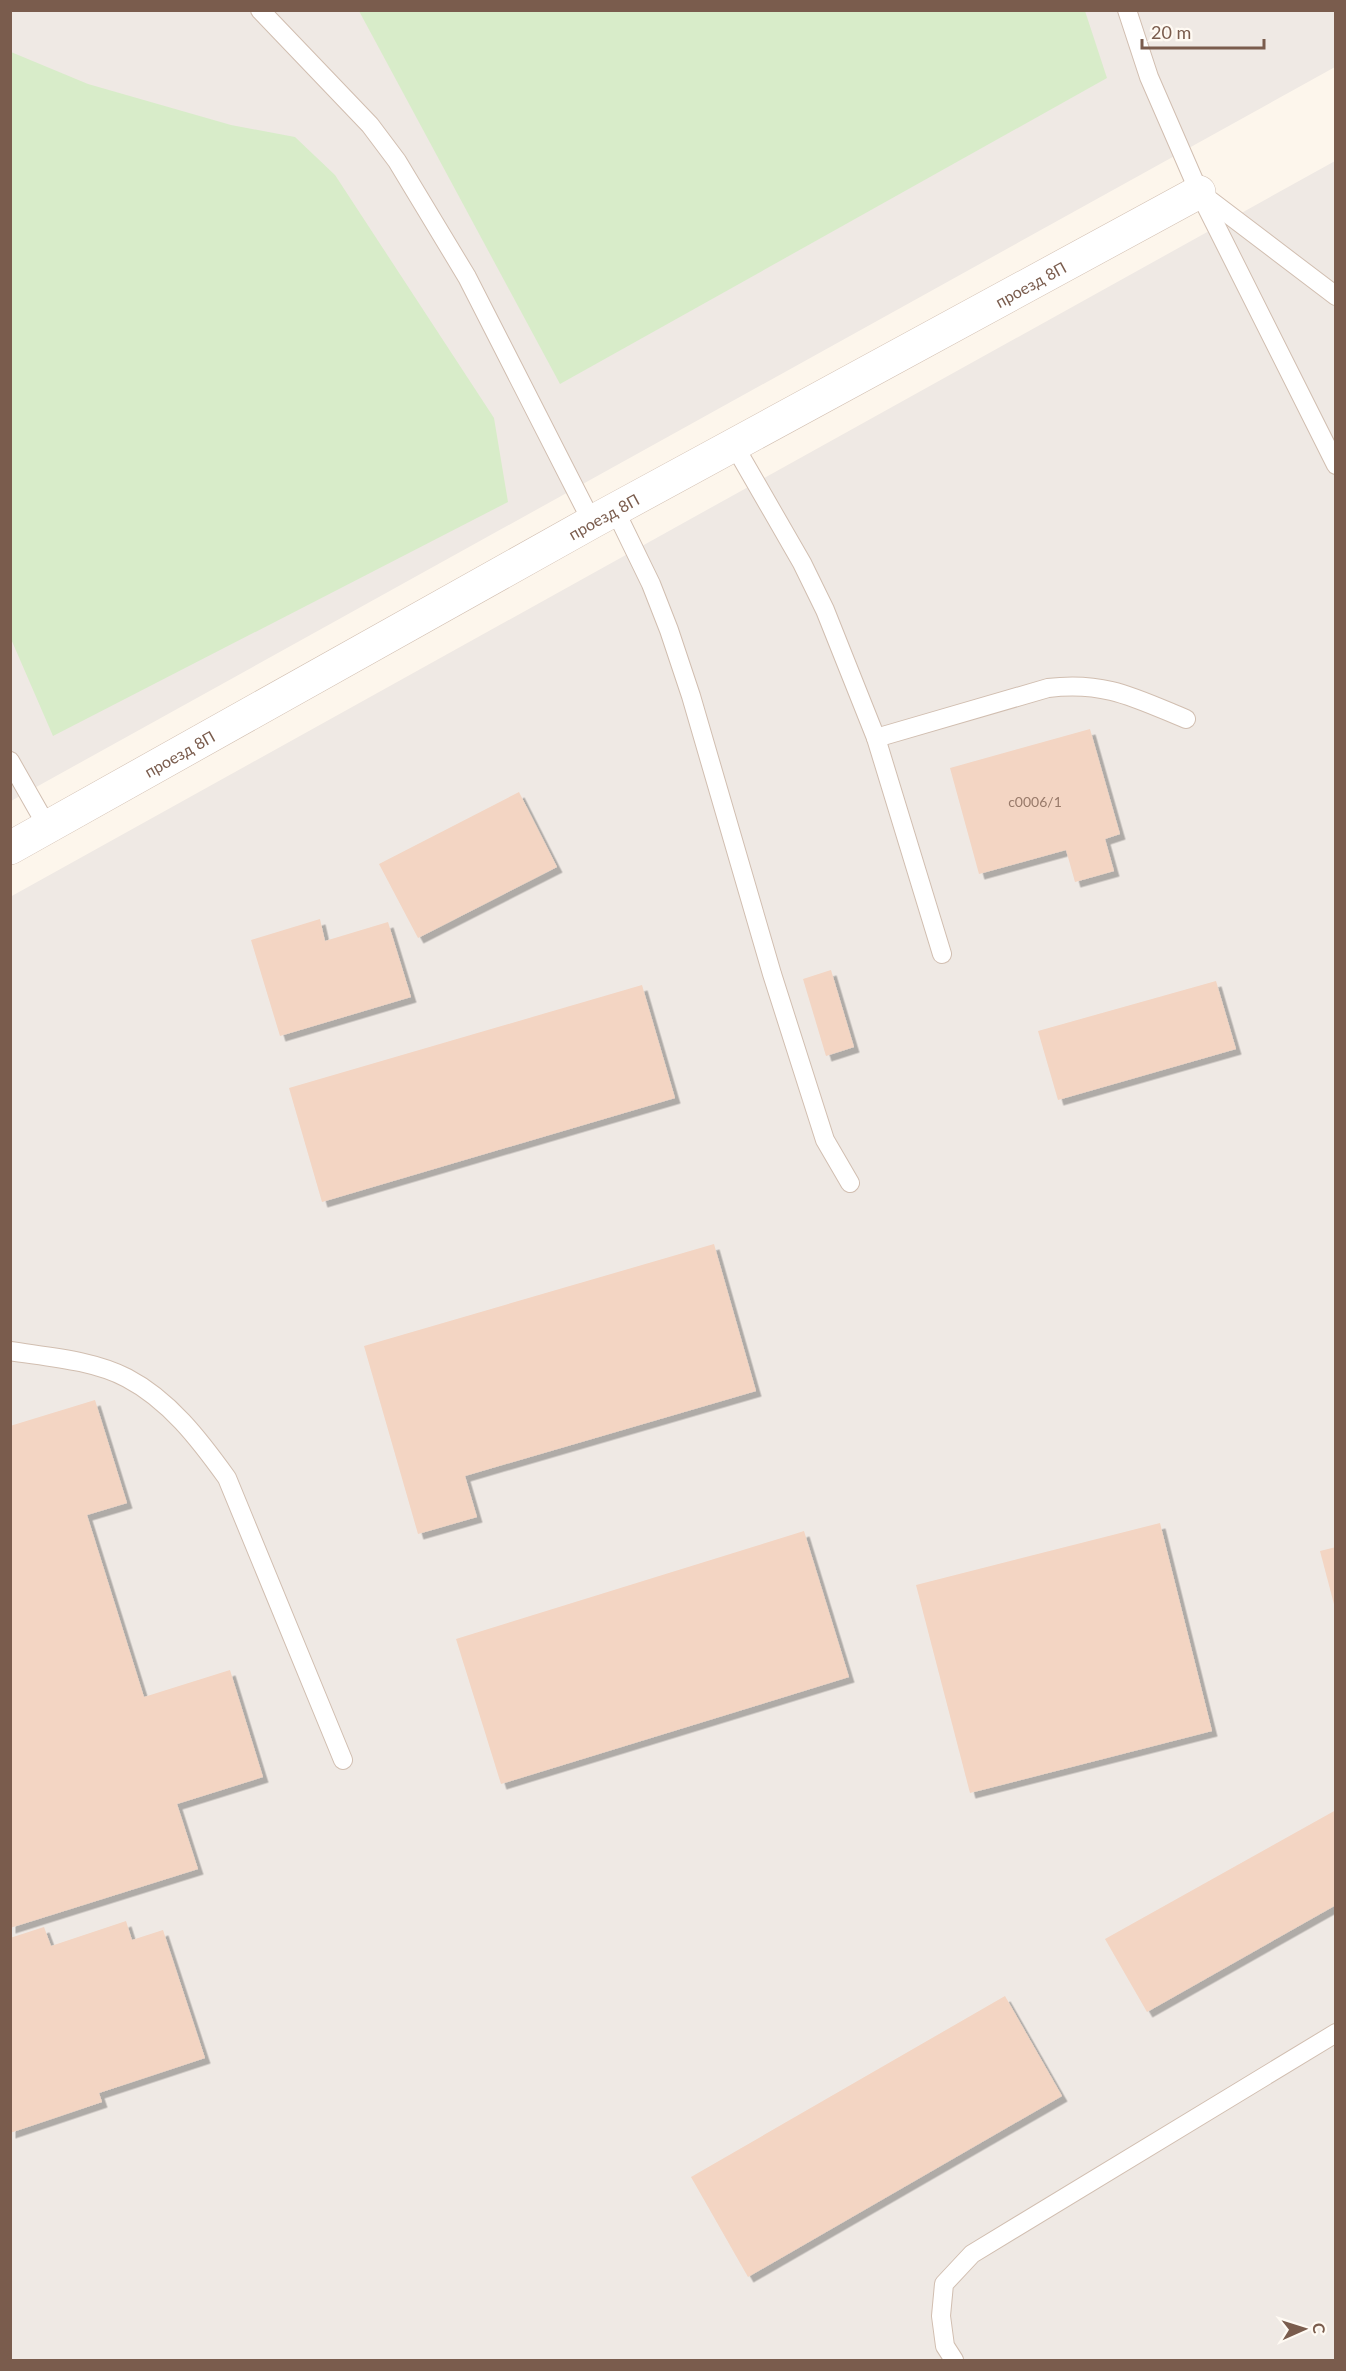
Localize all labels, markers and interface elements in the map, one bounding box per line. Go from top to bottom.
scale bar [1142,12,1264,50]
text: 20 m [1151,21,1191,43]
street label: проезд 8П [992,257,1069,311]
street label: проезд 8П [565,489,642,543]
street label: проезд 8П [141,726,218,780]
house number: с0006/1 [1008,793,1062,810]
north arrow [1274,2299,1334,2359]
text: С [1310,2322,1329,2334]

